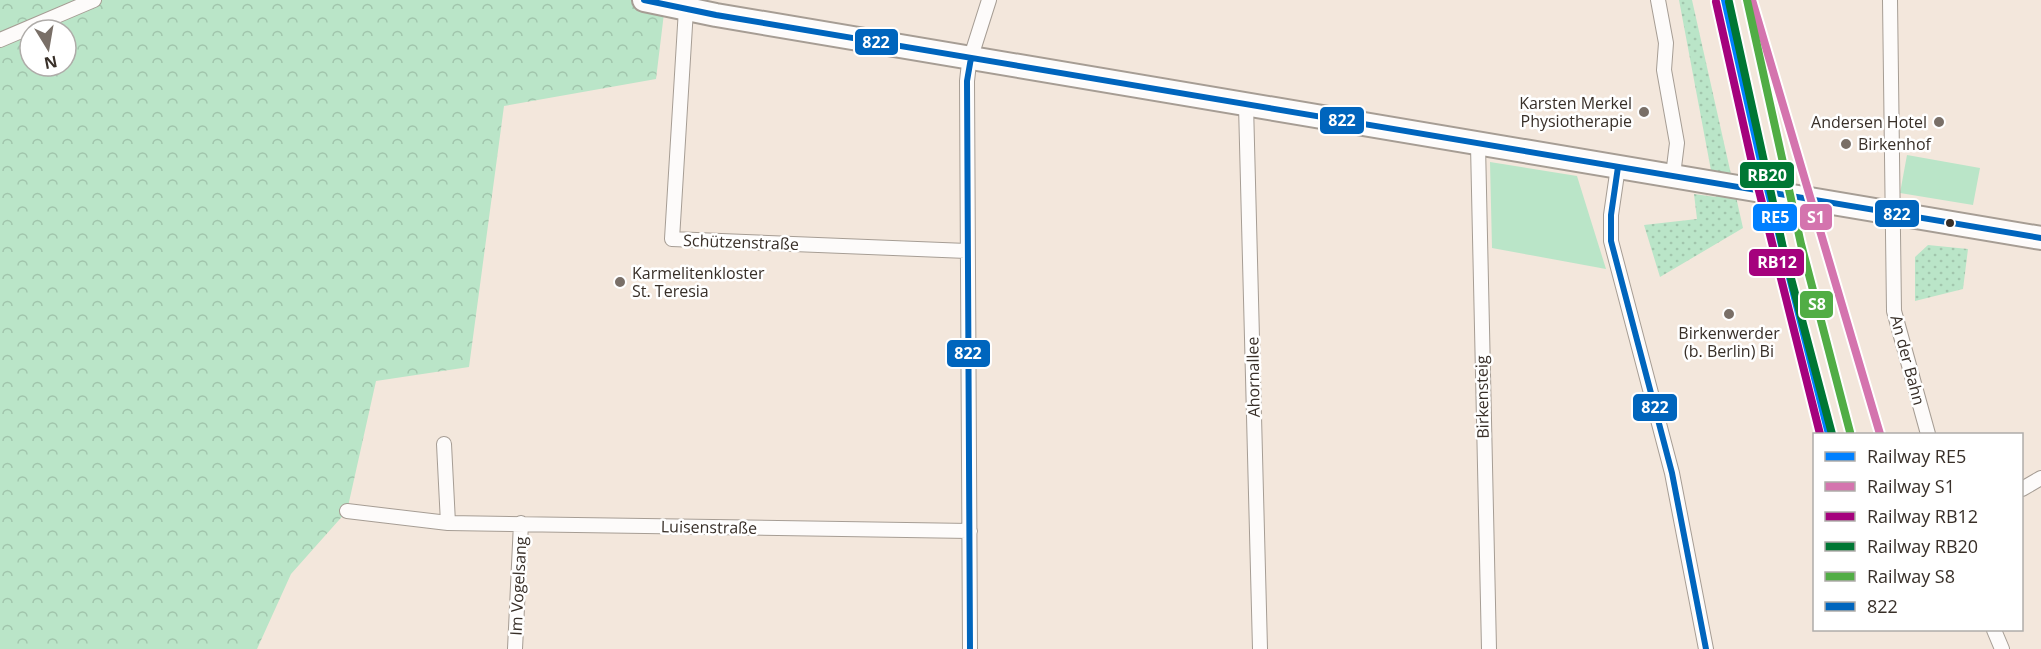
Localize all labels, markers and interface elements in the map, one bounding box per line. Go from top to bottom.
north arrow [18,18,78,78]
line badge: 822 [854,28,899,56]
text: 822 [862,31,890,53]
text: N [42,51,59,75]
place label: Karsten Merkel Physiotherapie [1519,92,1632,132]
marker: Karsten Merkel Physiotherapie [1637,105,1651,119]
line badge: 822 [1319,106,1365,135]
text: 822 [1328,109,1356,131]
place label: Andersen Hotel [1811,111,1927,133]
marker: Andersen Hotel [1932,115,1946,129]
place label: Birkenhof [1858,133,1933,155]
marker: Birkenhof [1839,137,1853,151]
line badge: RB20 [1739,161,1795,189]
text: RB20 [1747,164,1787,186]
line badge: 822 [1874,199,1920,228]
line badge: RE5 [1752,203,1798,232]
line badge: S1 [1799,203,1833,231]
text: 822 [1883,203,1911,225]
text: RE5 [1761,206,1789,228]
text: S1 [1807,206,1825,228]
unlabelled marker [1944,217,1956,229]
street label: Schützenstraße [683,229,799,255]
line badge: RB12 [1748,248,1805,277]
text: RB12 [1757,251,1797,273]
place label: Karmelitenkloster St. Teresia [632,262,765,302]
marker: Karmelitenkloster St. Teresia [613,275,627,289]
line badge: S8 [1799,290,1834,319]
text: S8 [1808,293,1826,315]
marker: Birkenwerder (b. Berlin) Bi [1722,307,1736,321]
street label: An der Bahn [1885,313,1931,407]
place label: Birkenwerder (b. Berlin) Bi [1678,322,1780,362]
street label: Ahornallee [1241,336,1265,418]
line badge: 822 [946,339,991,368]
text: 822 [954,342,982,364]
street label: Birkensteig [1470,355,1494,439]
line badge: 822 [1632,393,1678,422]
text: 822 [1641,396,1669,418]
legend [1813,433,2023,631]
text: Railway RE5 [1867,444,1966,468]
text: Railway S1 [1867,474,1955,498]
text: Railway RB12 [1867,504,1978,528]
street label: Luisenstraße [661,515,757,539]
text: Railway RB20 [1867,534,1978,558]
street label: Im Vogelsang [504,536,532,636]
text: Railway S8 [1867,564,1955,588]
text: 822 [1867,594,1898,618]

